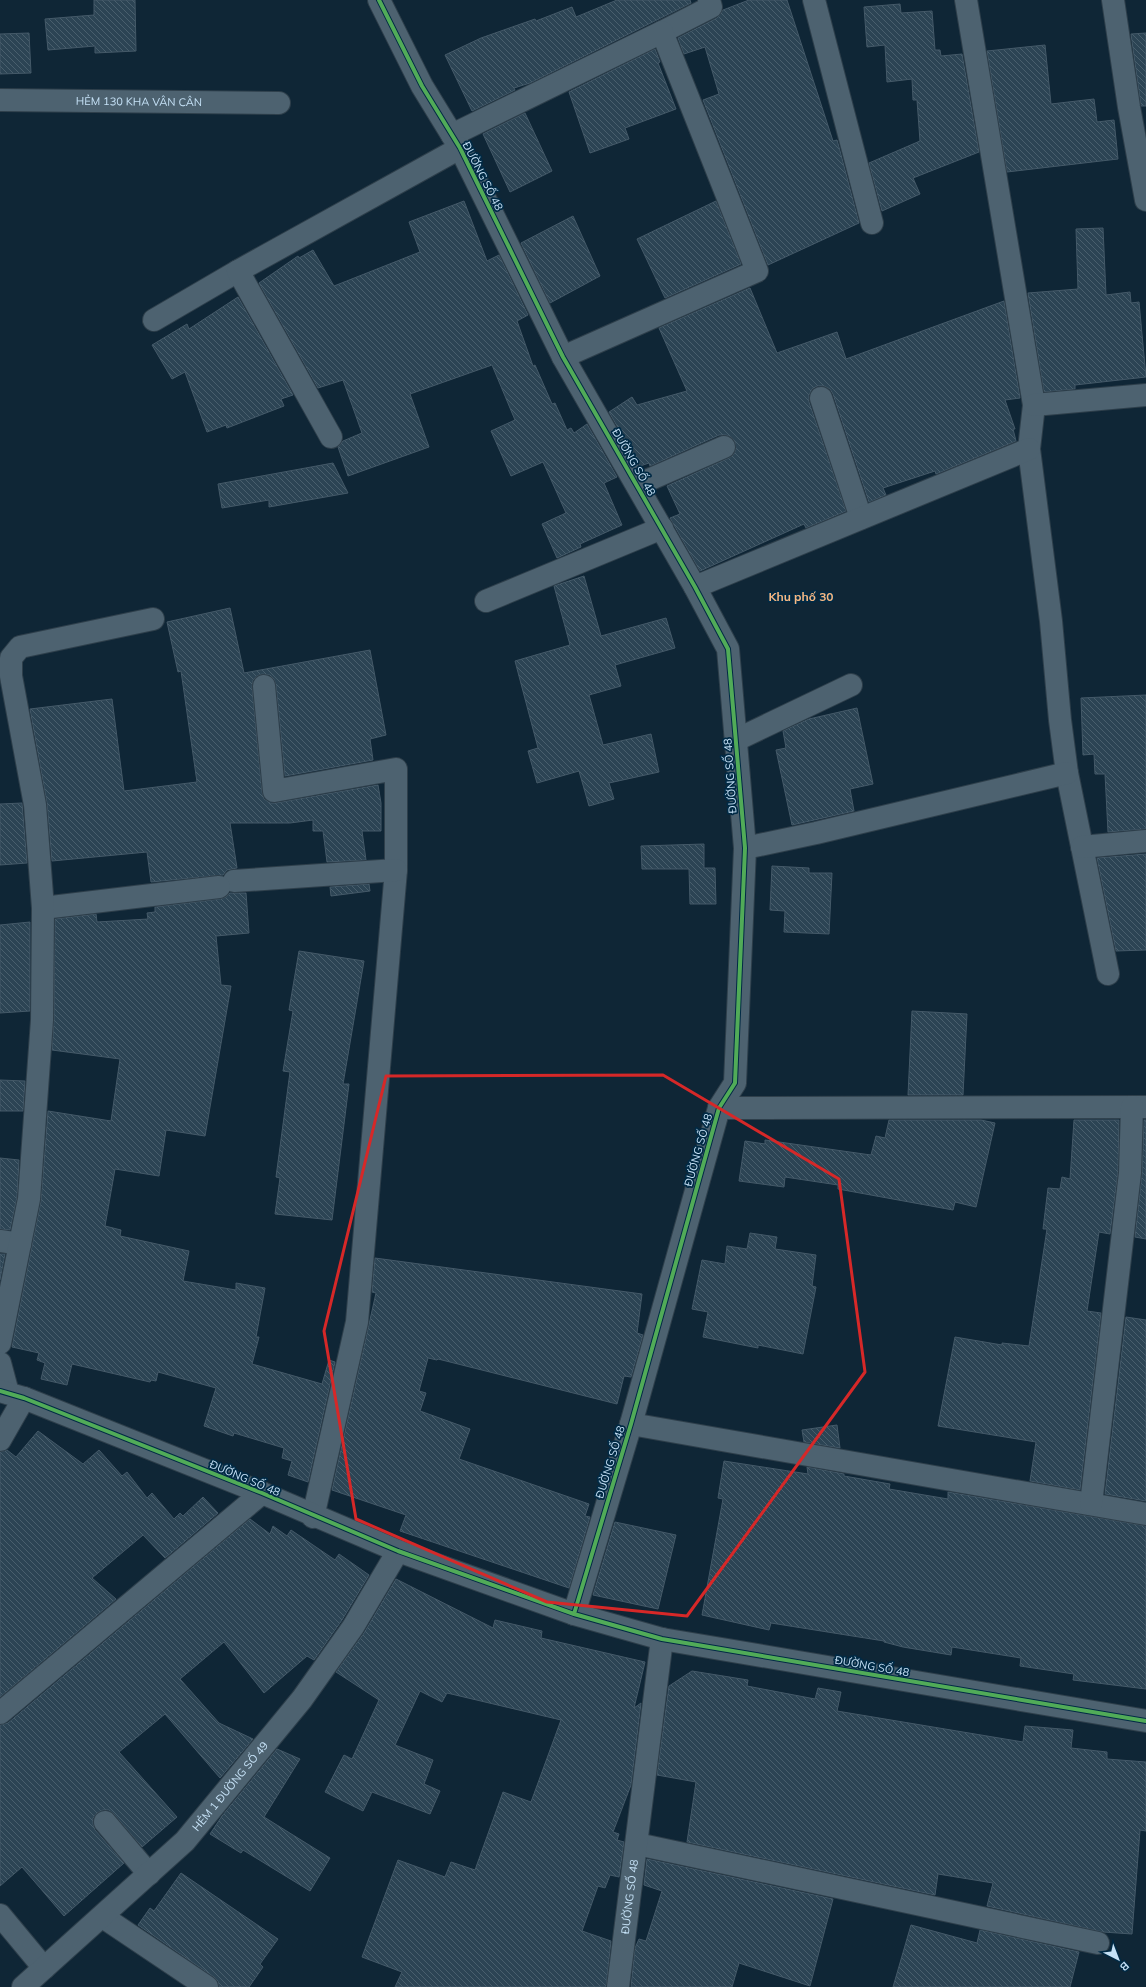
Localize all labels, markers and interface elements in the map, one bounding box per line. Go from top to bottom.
street label: HẺM 130 KHA VÂN CÂN [76,94,202,109]
street label: ĐƯỜNG SỐ 48 [460,139,507,213]
street label: ĐƯỜNG SỐ 48 [609,425,660,498]
district label: Khu phố 30 [768,589,834,604]
street label: ĐƯỜNG SỐ 48 [719,738,740,814]
street label: ĐƯỜNG SỐ 48 [680,1111,715,1188]
street label: ĐƯỜNG SỐ 48 [591,1423,628,1500]
street label: ĐƯỜNG SỐ 48 [208,1456,283,1499]
street label: ĐƯỜNG SỐ 48 [834,1652,911,1679]
street label: HẺM 1 ĐƯỜNG SỐ 49 [189,1739,271,1834]
street label: ĐƯỜNG SỐ 48 [618,1858,641,1935]
north arrow [1098,1939,1138,1979]
text: B [1117,1959,1132,1974]

